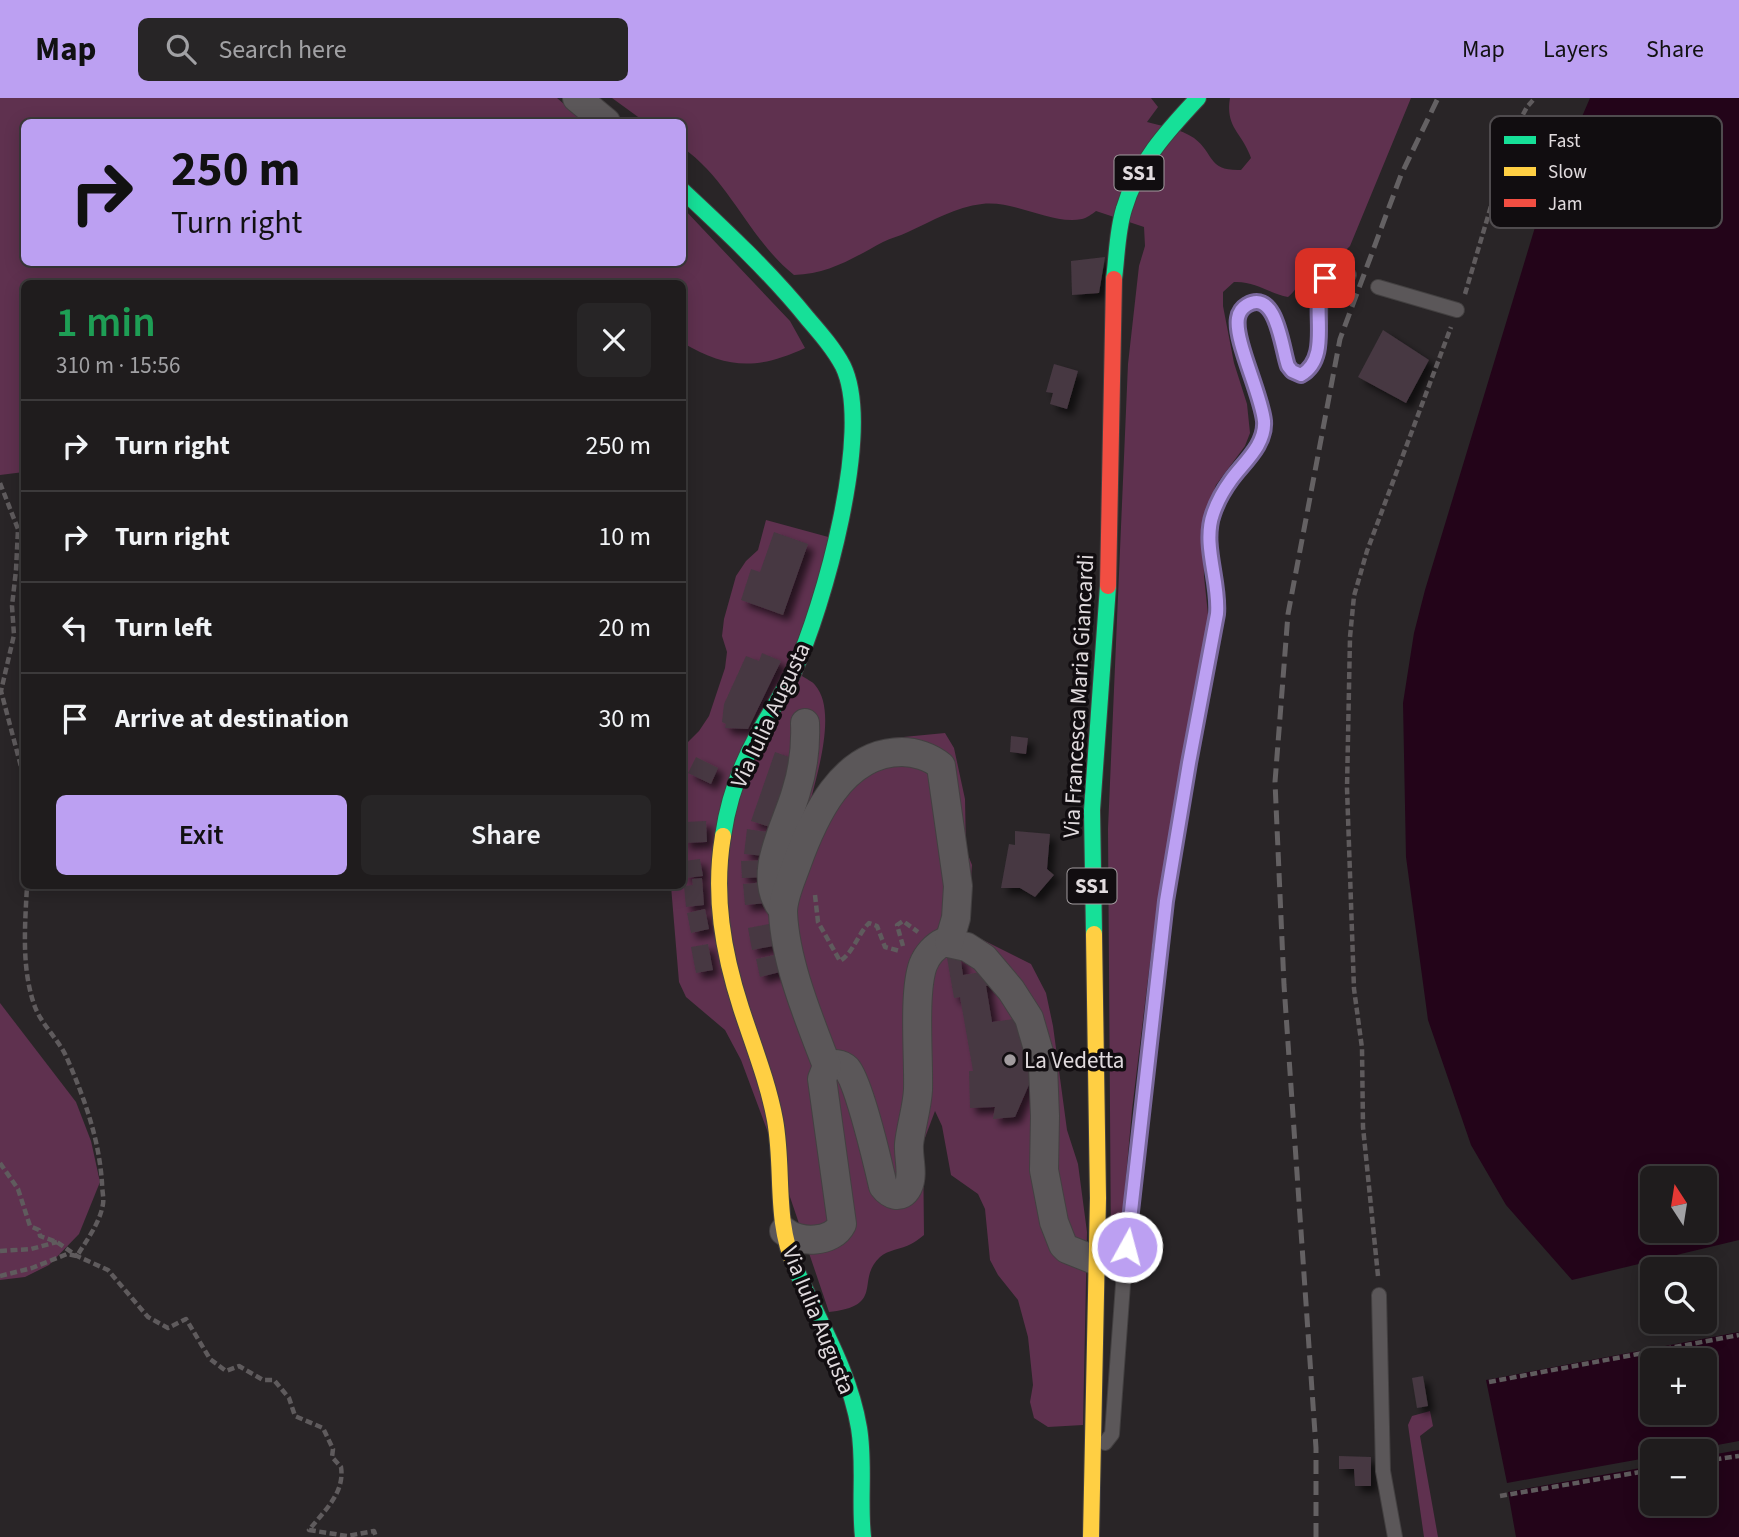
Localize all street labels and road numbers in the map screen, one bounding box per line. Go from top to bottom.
road number: SS1 [1114,155,1164,190]
street label: Via Francesca Maria Giancardi [1055,553,1102,839]
street label: Via Iulia Augusta [722,637,819,793]
road number: SS1 [1068,868,1116,904]
street label: Via Iulia Augusta [774,1241,863,1399]

